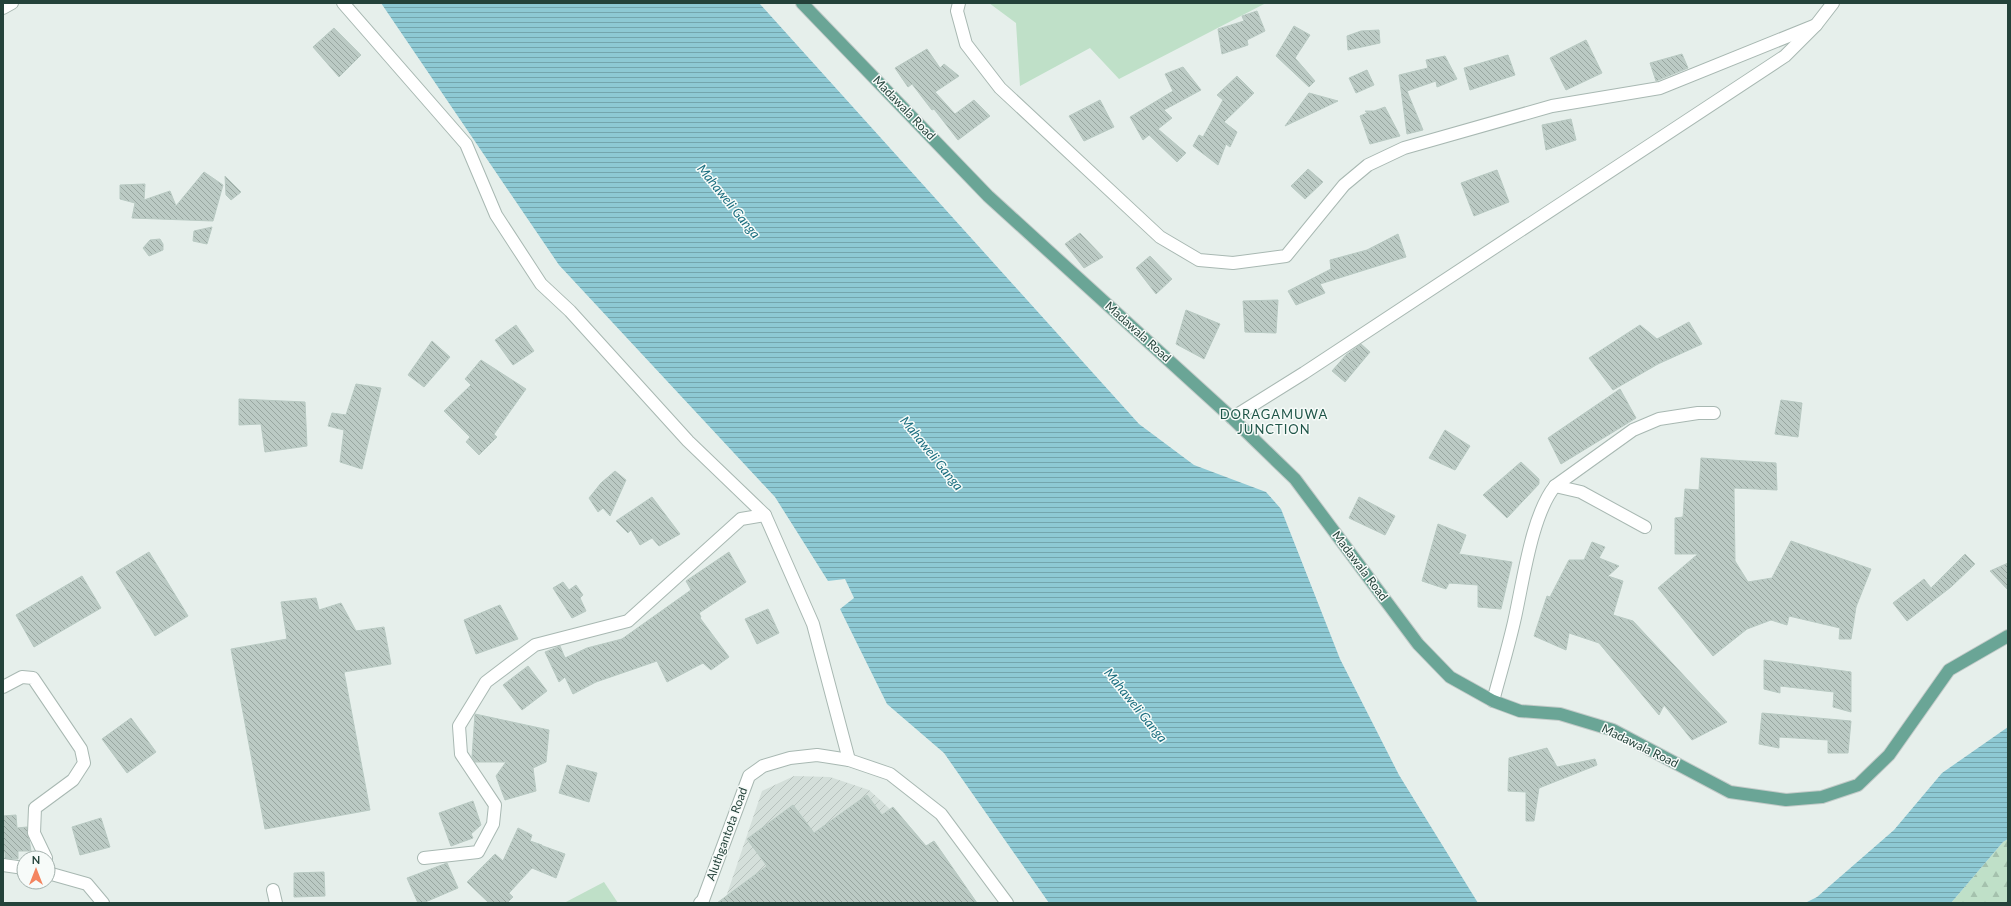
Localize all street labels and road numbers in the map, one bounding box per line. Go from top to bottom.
street label: Madawala Road [870,72,939,143]
street label: Madawala Road [1102,298,1174,365]
street label: Madawala Road [1329,528,1391,604]
street label: Madawala Road [1599,721,1681,771]
street label: Aluthgantota Road [703,785,750,883]

